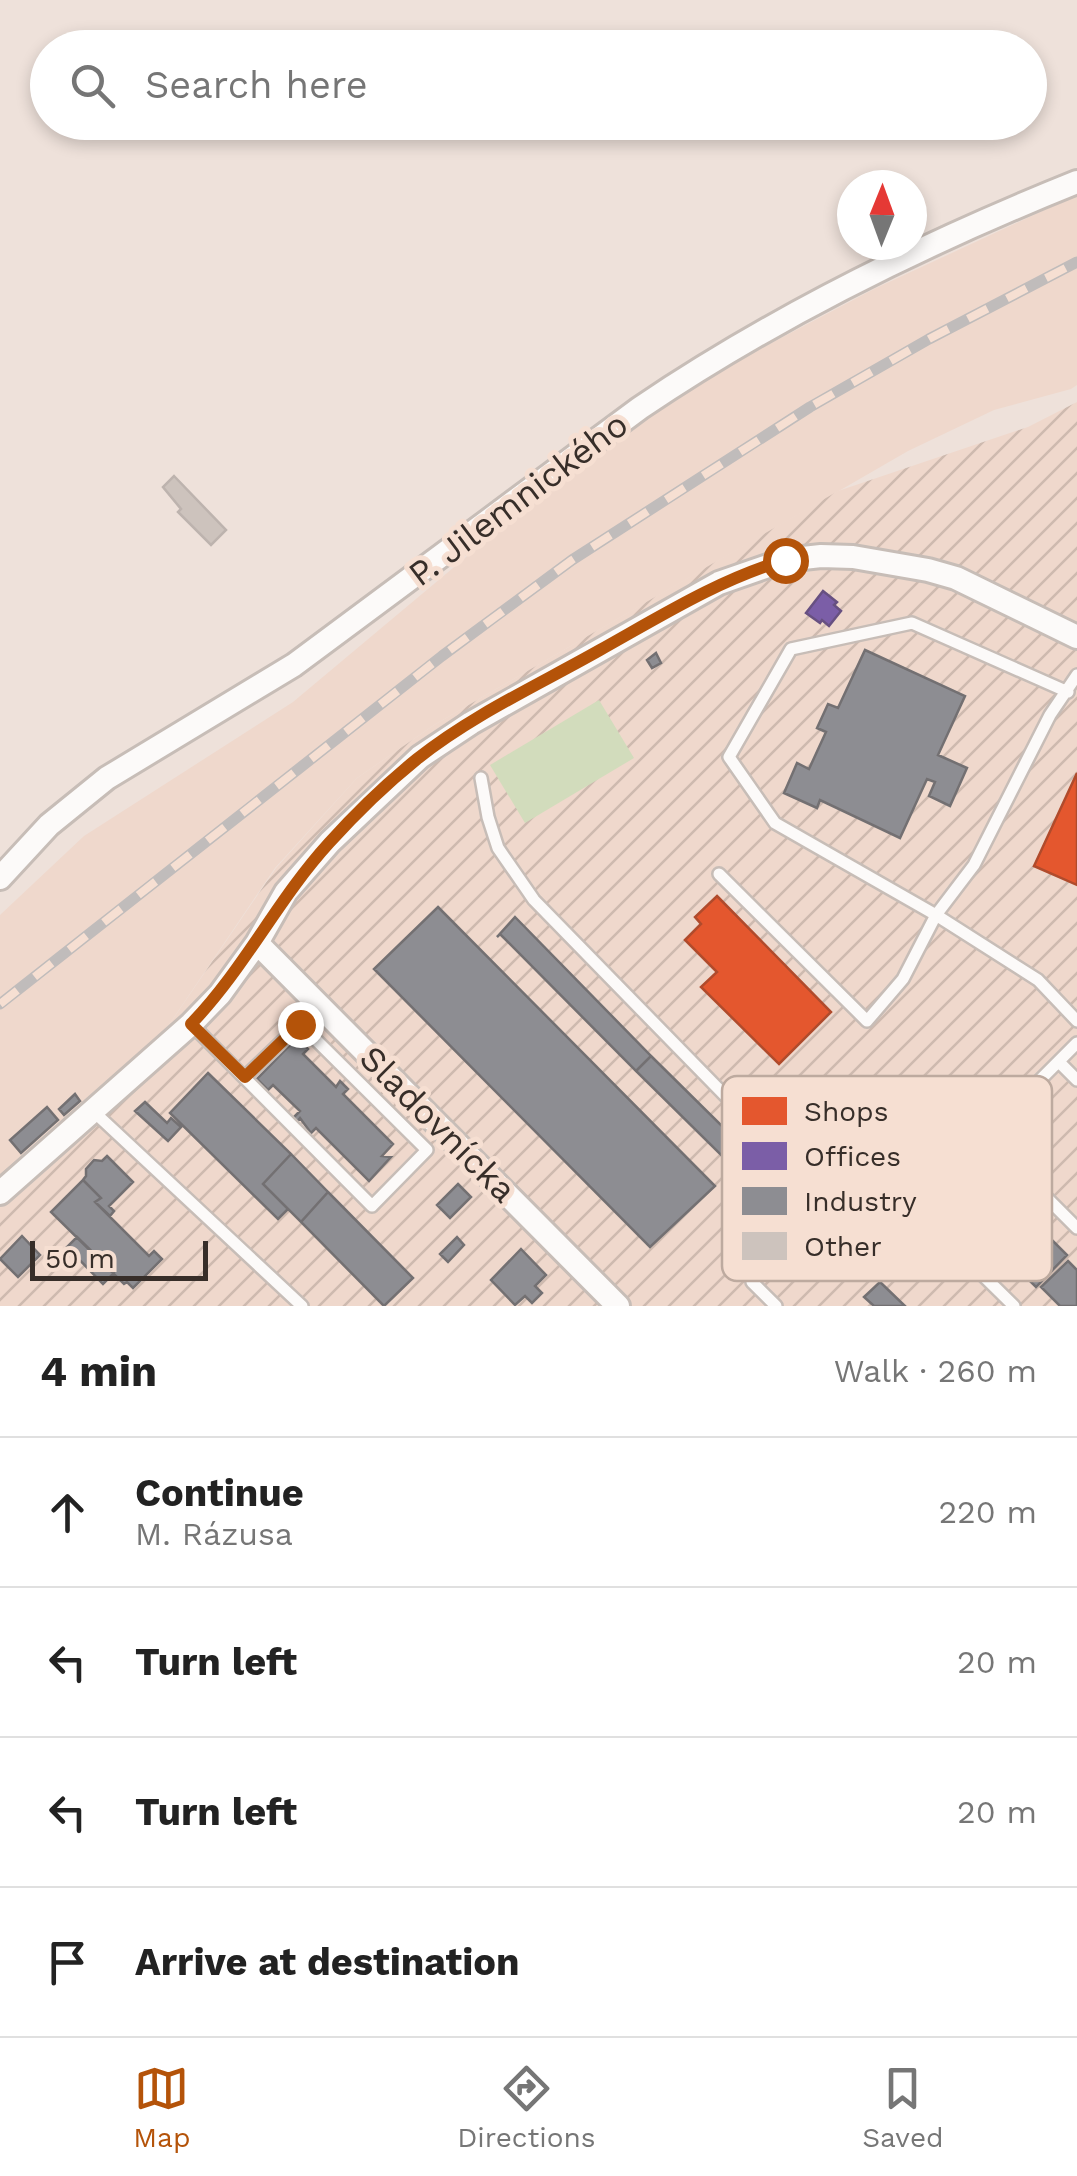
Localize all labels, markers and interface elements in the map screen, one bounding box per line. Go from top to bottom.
search box [30,30,1047,140]
icon: search [65,58,120,113]
text: Search here [145,63,368,107]
north arrow [837,170,927,260]
street label: P. Jilemnického [400,403,636,595]
route start [763,538,809,584]
route end [278,1002,324,1048]
street label: Sladovnícka [351,1037,525,1211]
legend [722,1076,1052,1281]
text: Shops [804,1095,888,1128]
text: Offices [804,1140,901,1173]
text: Industry [804,1185,917,1218]
text: Other [804,1230,882,1263]
scale bar [30,1236,208,1280]
text: 50 m [45,1242,115,1275]
text: 4 min [40,1347,157,1396]
text: Walk · 260 m [834,1352,1037,1390]
text: Continue [135,1471,304,1515]
icon: ahead [40,1485,95,1540]
text: 220 m [938,1493,1037,1531]
text: M. Rázusa [135,1515,293,1553]
icon: left [40,1635,95,1690]
text: Turn left [135,1640,297,1684]
text: 20 m [957,1643,1037,1681]
icon: left [40,1785,95,1840]
text: Turn left [135,1790,297,1834]
text: 20 m [957,1793,1037,1831]
icon: arrive [40,1935,95,1990]
text: Arrive at destination [135,1940,520,1984]
tab: Map [133,2061,191,2154]
tab: Directions [457,2061,596,2154]
tab: Saved [862,2061,944,2154]

